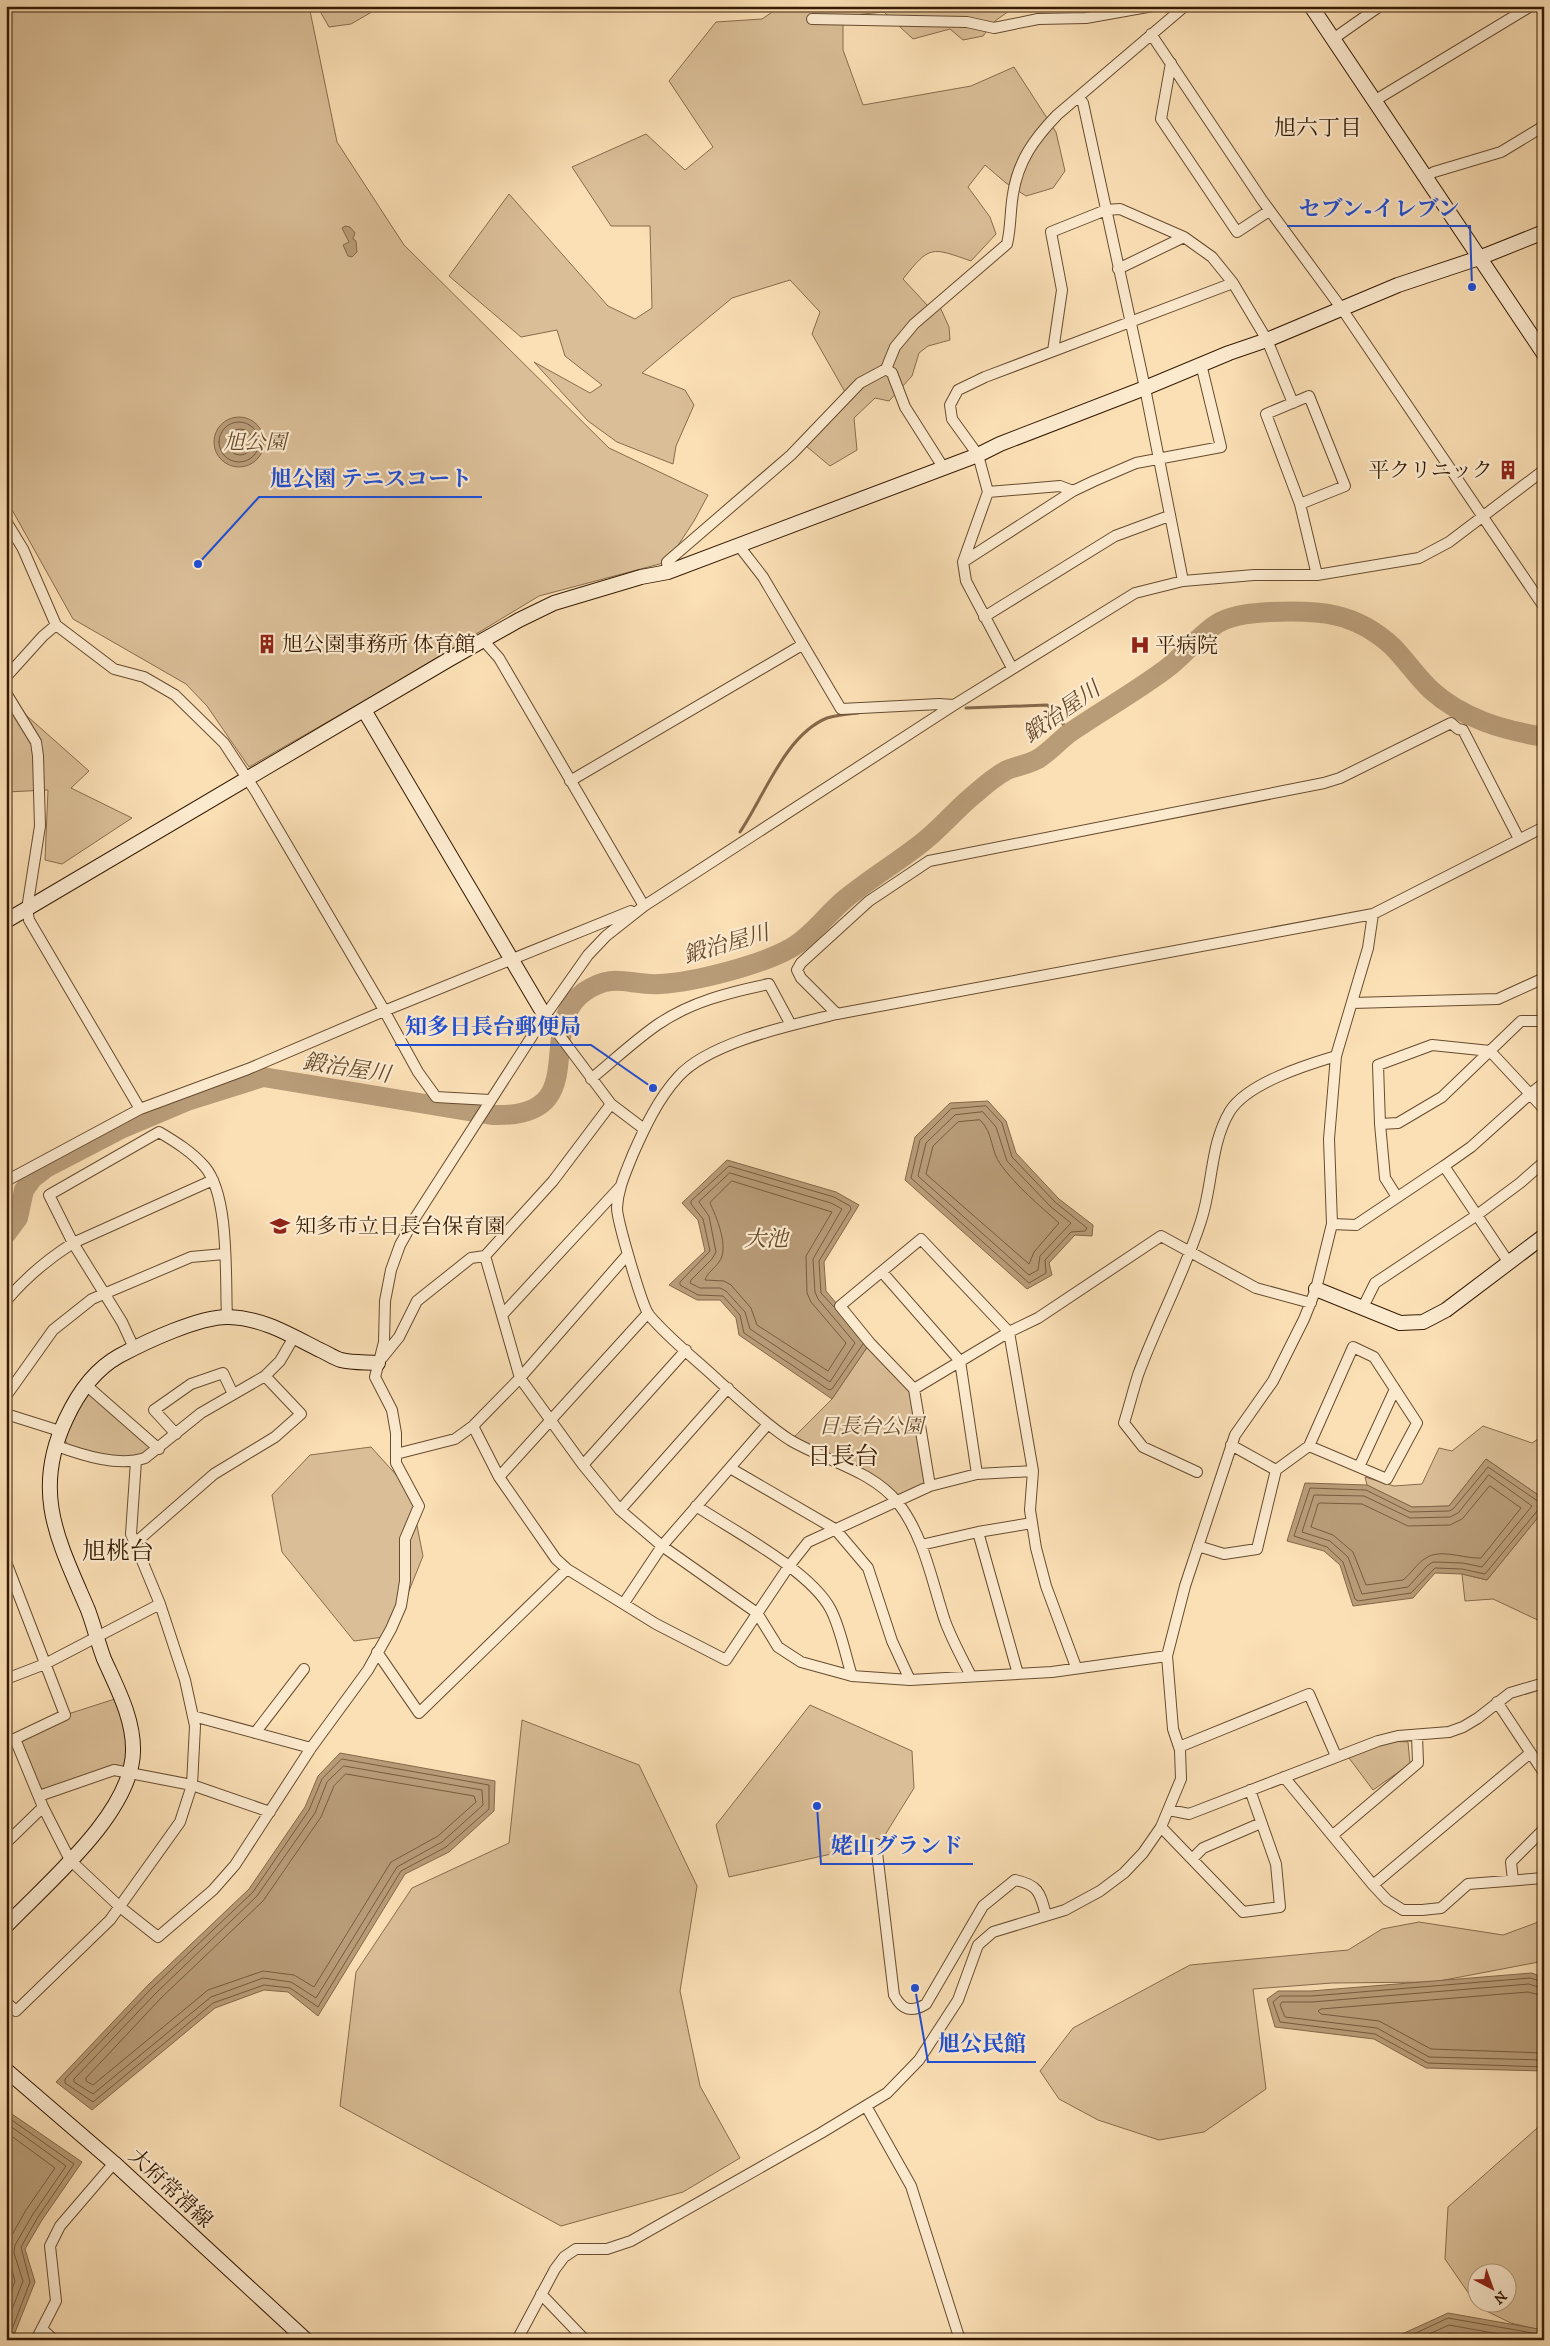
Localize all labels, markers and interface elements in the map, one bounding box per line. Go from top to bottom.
district label: 旭六丁目 [1274,115,1362,142]
callout: セブン-イレブン [1287,189,1470,226]
text: セブン-イレブン [1298,196,1460,223]
park label: 旭公園 [224,430,289,456]
place label: 平クリニック [1368,458,1493,484]
building icon: 平クリニック [1497,459,1519,481]
callout: 旭公園 テニスコート [259,460,482,497]
text: 旭公園 テニスコート [270,466,472,493]
place label: 旭公園事務所 体育館 [282,632,476,658]
building icon: 旭公園事務所 体育館 [256,633,278,655]
place label: 平病院 [1155,633,1218,659]
hospital icon: 平病院 [1129,634,1151,656]
water label: 鍛治屋川 [1018,675,1107,749]
water label: 鍛治屋川 [680,919,774,970]
callout: 知多日長台郵便局 [395,1008,591,1045]
text: 知多日長台郵便局 [405,1014,581,1041]
water label: 鍛治屋川 [301,1048,394,1089]
place label: 知多市立日長台保育園 [295,1214,505,1240]
school or university icon: 知多市立日長台保育園 [269,1215,291,1237]
water label: 大池 [744,1226,791,1253]
park label: 日長台公園 [819,1414,926,1440]
district label: 日長台 [807,1442,879,1472]
district label: 旭桃台 [82,1537,154,1567]
callout: 姥山グランド [821,1827,973,1864]
text: 姥山グランド [831,1833,963,1860]
callout: 旭公民館 [928,2025,1036,2062]
text: 旭公民館 [938,2031,1026,2058]
street label: 大府常滑線 [123,2143,218,2234]
north arrow [1468,2264,1518,2314]
text: N [1489,2286,1510,2308]

